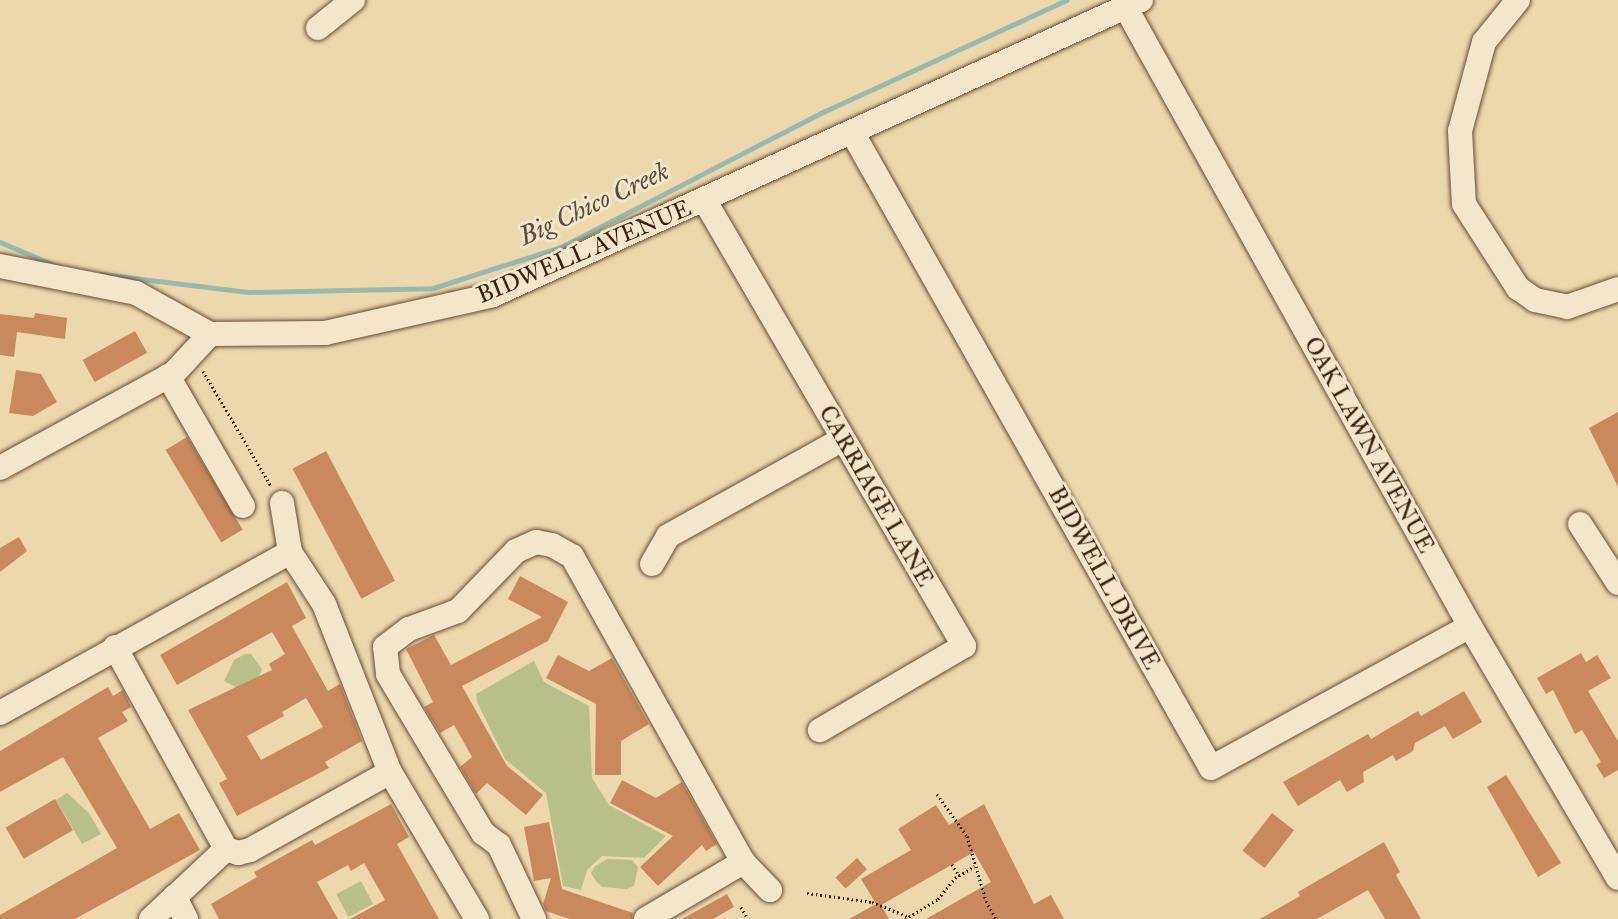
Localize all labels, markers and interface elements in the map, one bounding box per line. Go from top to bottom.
water label: Big Chico Creek [514,156,674,252]
street label: BIDWELL AVENUE [473,194,695,310]
street label: OAK LAWN AVENUE [1298,332,1440,558]
street label: CARRIAGE LANE [812,400,940,592]
street label: BIDWELL DRIVE [1042,481,1166,675]

